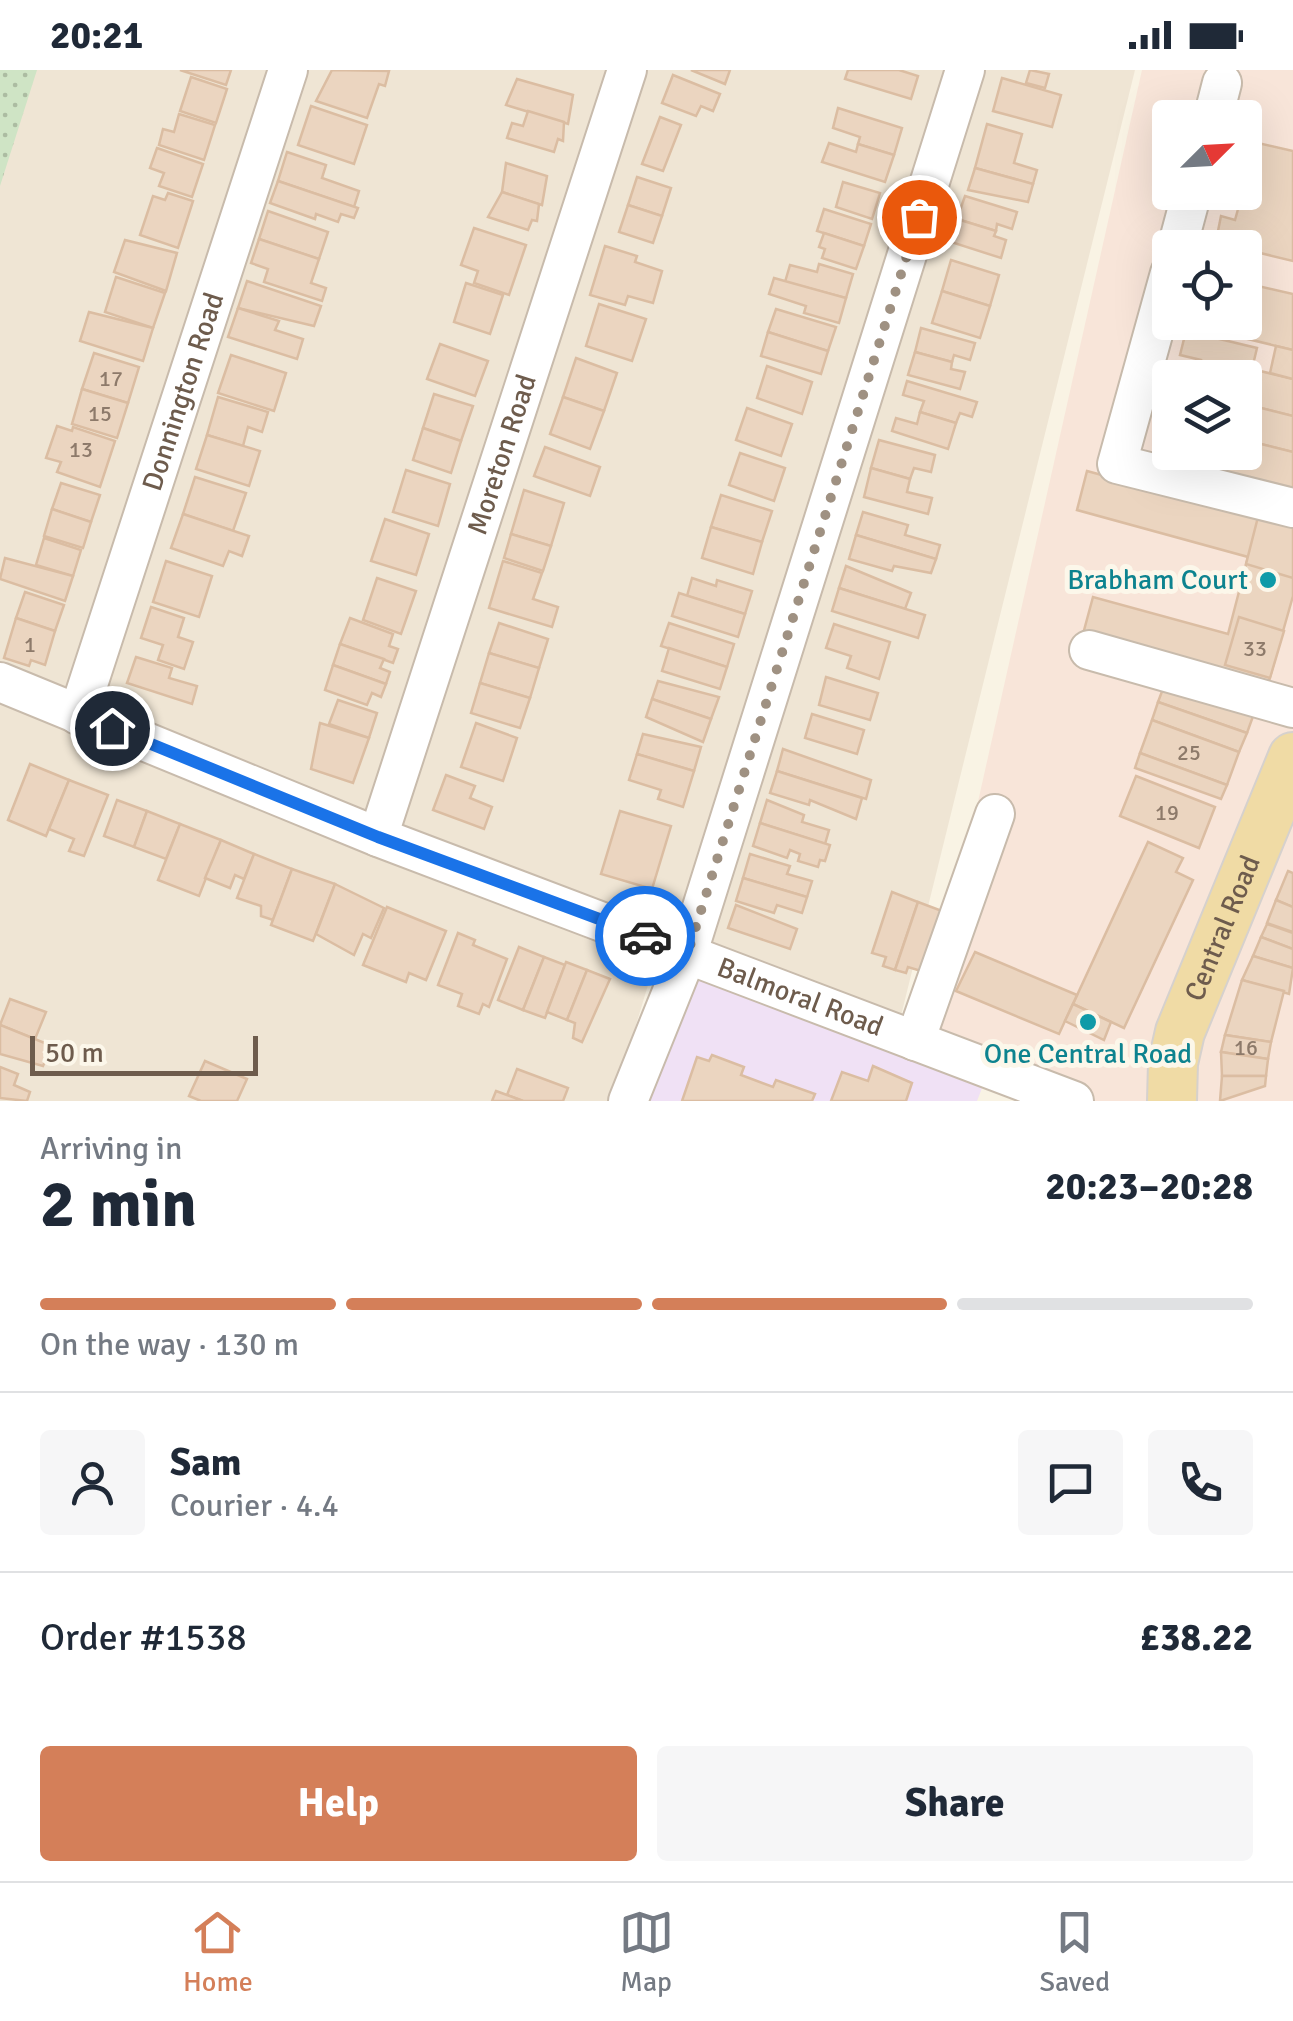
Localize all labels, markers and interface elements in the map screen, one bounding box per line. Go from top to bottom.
text: 20:21 [50,12,143,59]
north arrow [1152,100,1262,210]
map controls [1152,100,1262,470]
pin [877,175,962,260]
icon: bag [892,190,947,245]
button: locate [1152,230,1262,340]
street label: Donnington Road [135,288,231,495]
button: layers [1152,360,1262,470]
house number: 17 [99,365,123,392]
street label: Moreton Road [460,370,544,539]
house number: 15 [88,400,112,427]
house number: 13 [69,436,93,463]
place label: Brabham Court [1067,563,1248,597]
marker: Brabham Court [1257,569,1279,591]
house number: 1 [24,631,36,658]
house number: 33 [1243,635,1267,662]
pin [70,686,155,771]
icon: home [85,701,140,756]
house number: 25 [1177,739,1201,766]
house number: 19 [1155,799,1179,826]
street label: Central Road [1178,850,1268,1006]
courier [595,886,695,986]
icon: car [618,909,673,964]
street label: Balmoral Road [712,950,888,1044]
marker: One Central Road [1077,1011,1099,1033]
scale bar [30,1031,258,1076]
house number: 16 [1234,1034,1258,1061]
text: 50 m [45,1036,104,1070]
place label: One Central Road [984,1037,1192,1071]
text: Arriving in [40,1129,182,1168]
text: 20:23–20:28 [1045,1163,1253,1210]
text: 2 min [40,1165,197,1245]
text: On the way · 130 m [40,1325,299,1364]
button: person [40,1430,145,1535]
button: chat [1018,1430,1123,1535]
button: phone [1148,1430,1253,1535]
text: Sam [170,1439,241,1486]
text: Courier · 4.4 [170,1486,339,1525]
text: Order #1538 [40,1614,247,1661]
text: £38.22 [1140,1614,1253,1661]
button: Help [40,1746,637,1861]
button: Share [657,1746,1253,1861]
tab: Home [183,1905,253,1999]
tab: Map [619,1905,674,1999]
tab: Saved [1040,1905,1110,1999]

